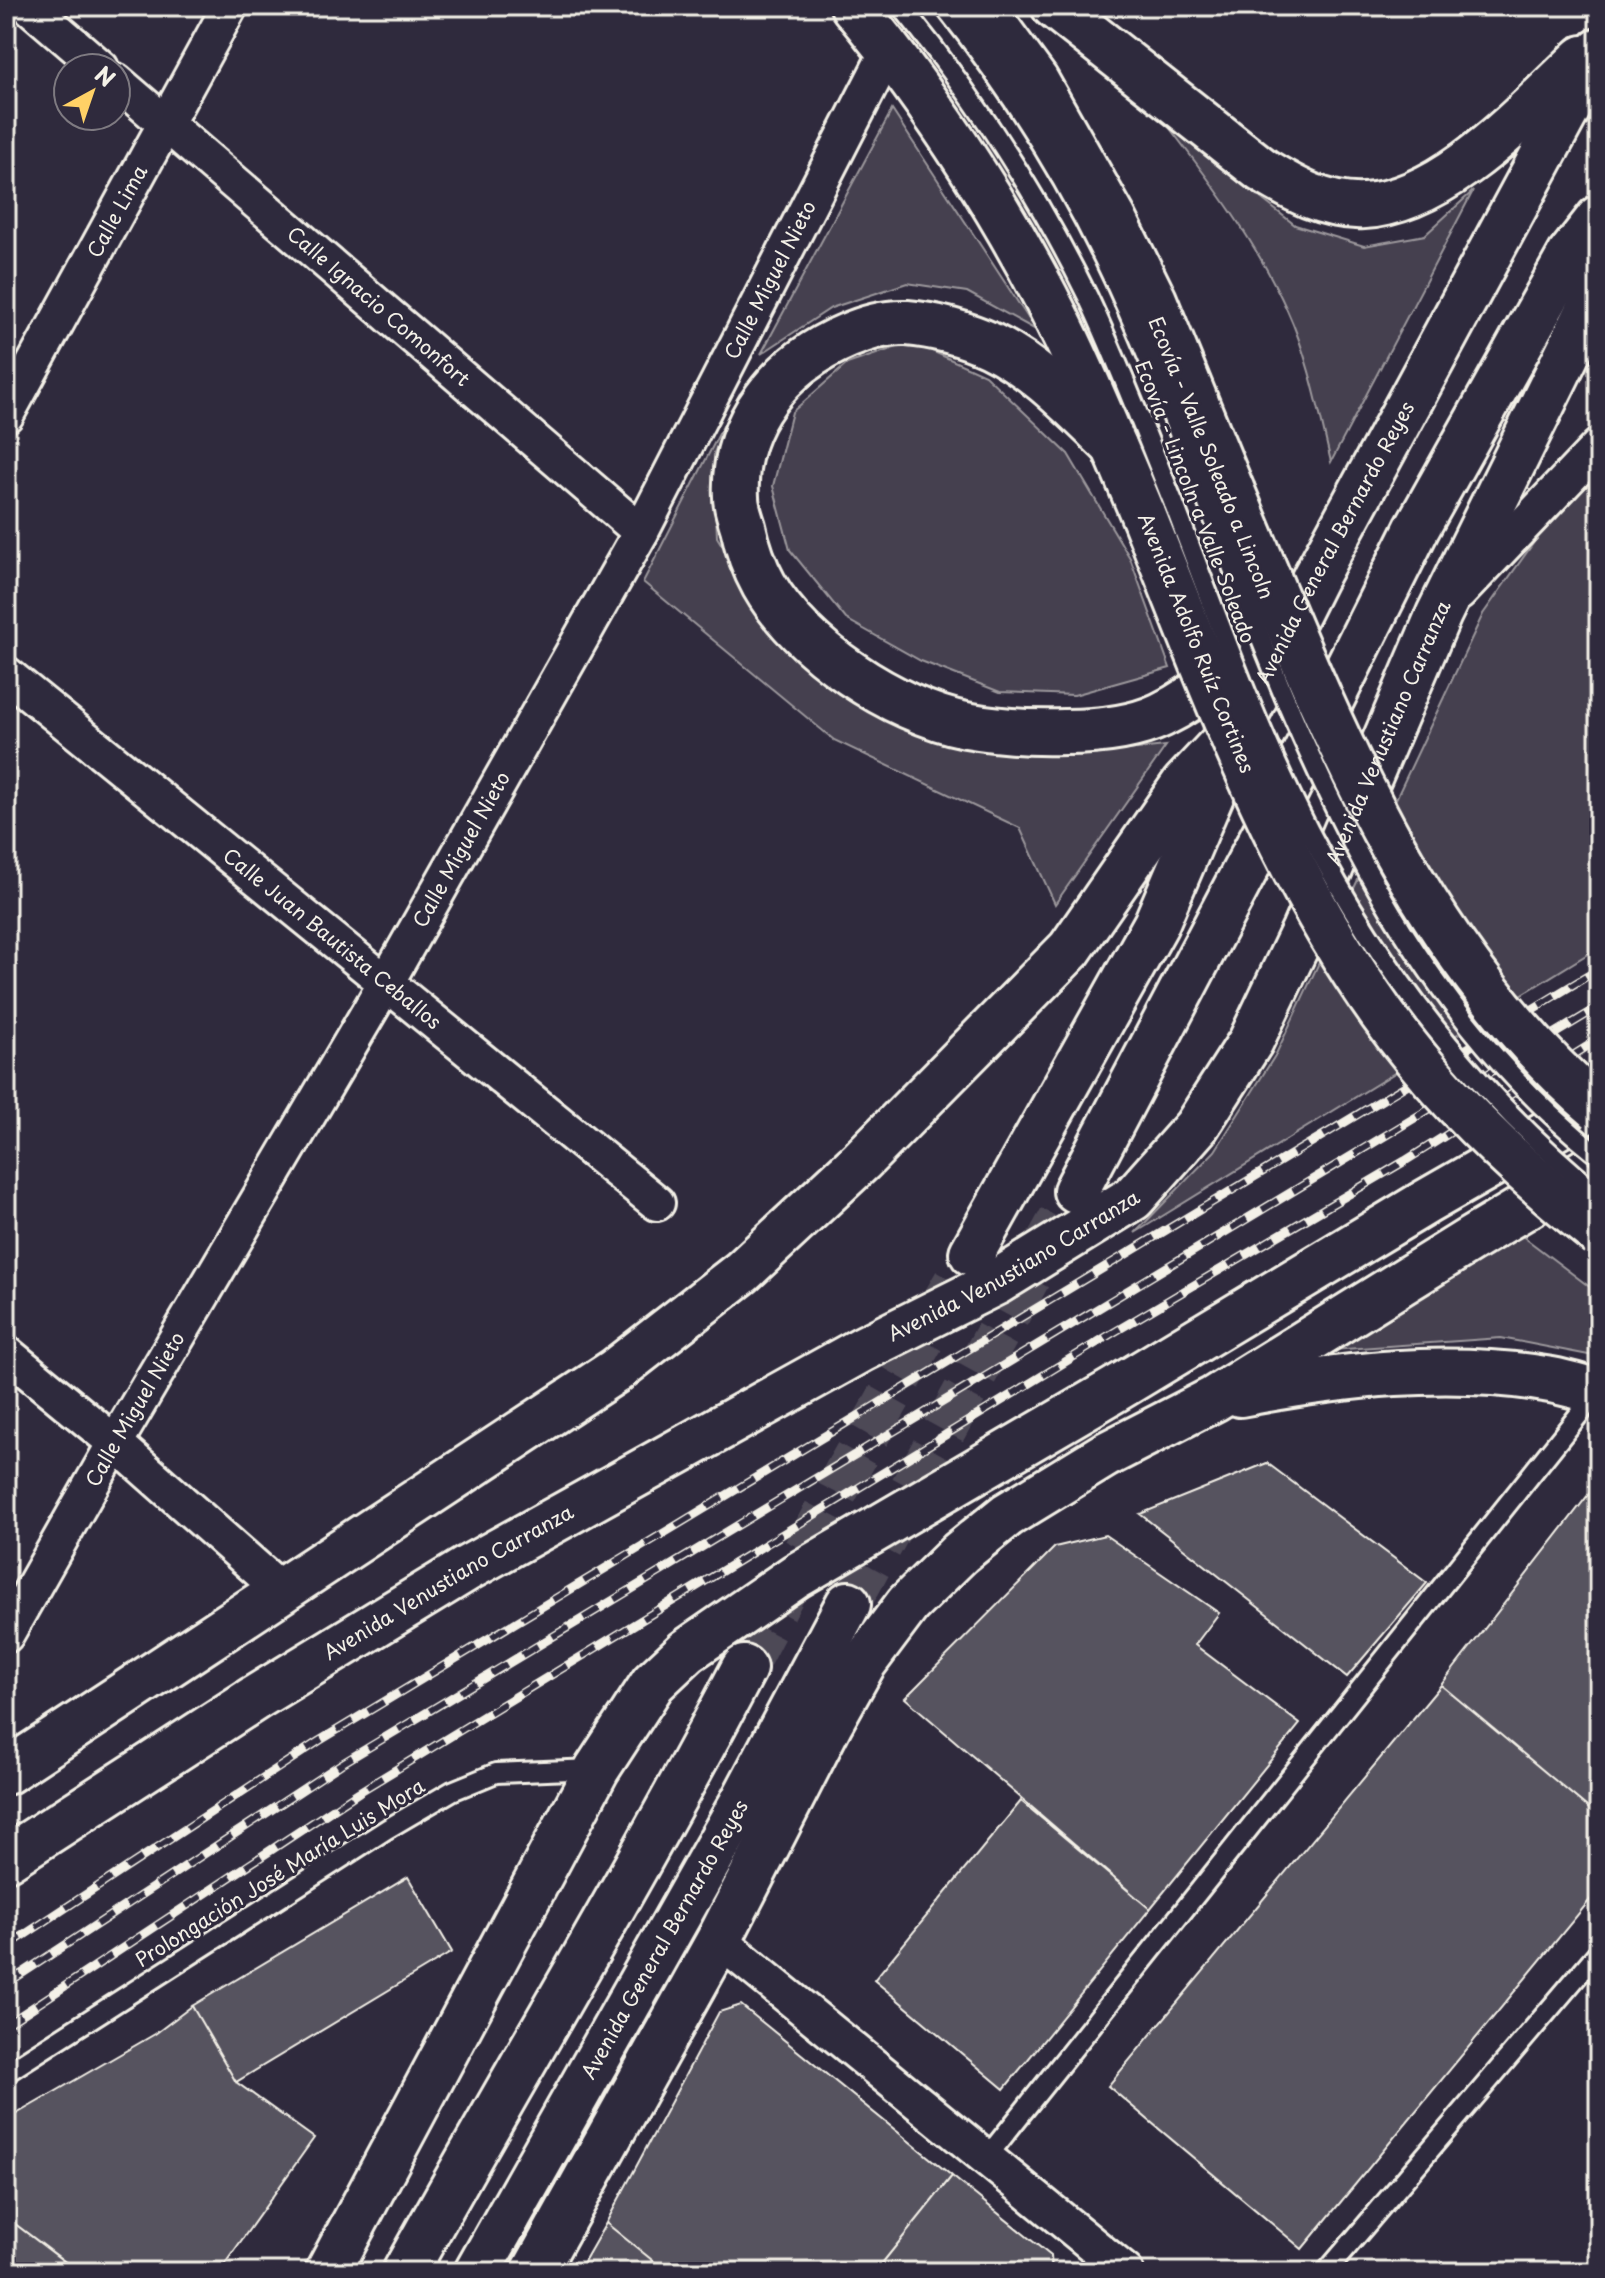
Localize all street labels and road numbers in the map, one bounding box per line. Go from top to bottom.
street label: Calle Lima [79,159,154,263]
street label: Calle Miguel Nieto [716,195,823,364]
street label: Calle Ignacio Comonfort [281,218,477,393]
street label: Ecovía - Valle Soleado a Lincoln [1141,312,1282,603]
street label: Ecovía - Lincoln a Valle Soleado [1128,356,1264,647]
street label: Avenida General Bernardo Reyes [1247,396,1421,690]
street label: Avenida Adolfo Ruíz Cortines [1131,508,1263,777]
street label: Avenida Venustiano Carranza [1318,595,1458,869]
street label: Calle Miguel Nieto [404,765,517,933]
street label: Calle Juan Bautista Ceballos [217,840,448,1036]
street label: Avenida Venustiano Carranza [882,1182,1145,1348]
street label: Calle Miguel Nieto [77,1326,191,1492]
street label: Avenida Venustiano Carranza [317,1496,579,1667]
street label: Prolongación José María Luis Mora [129,1770,430,1974]
street label: Avenida General Bernardo Reyes [573,1794,755,2084]

